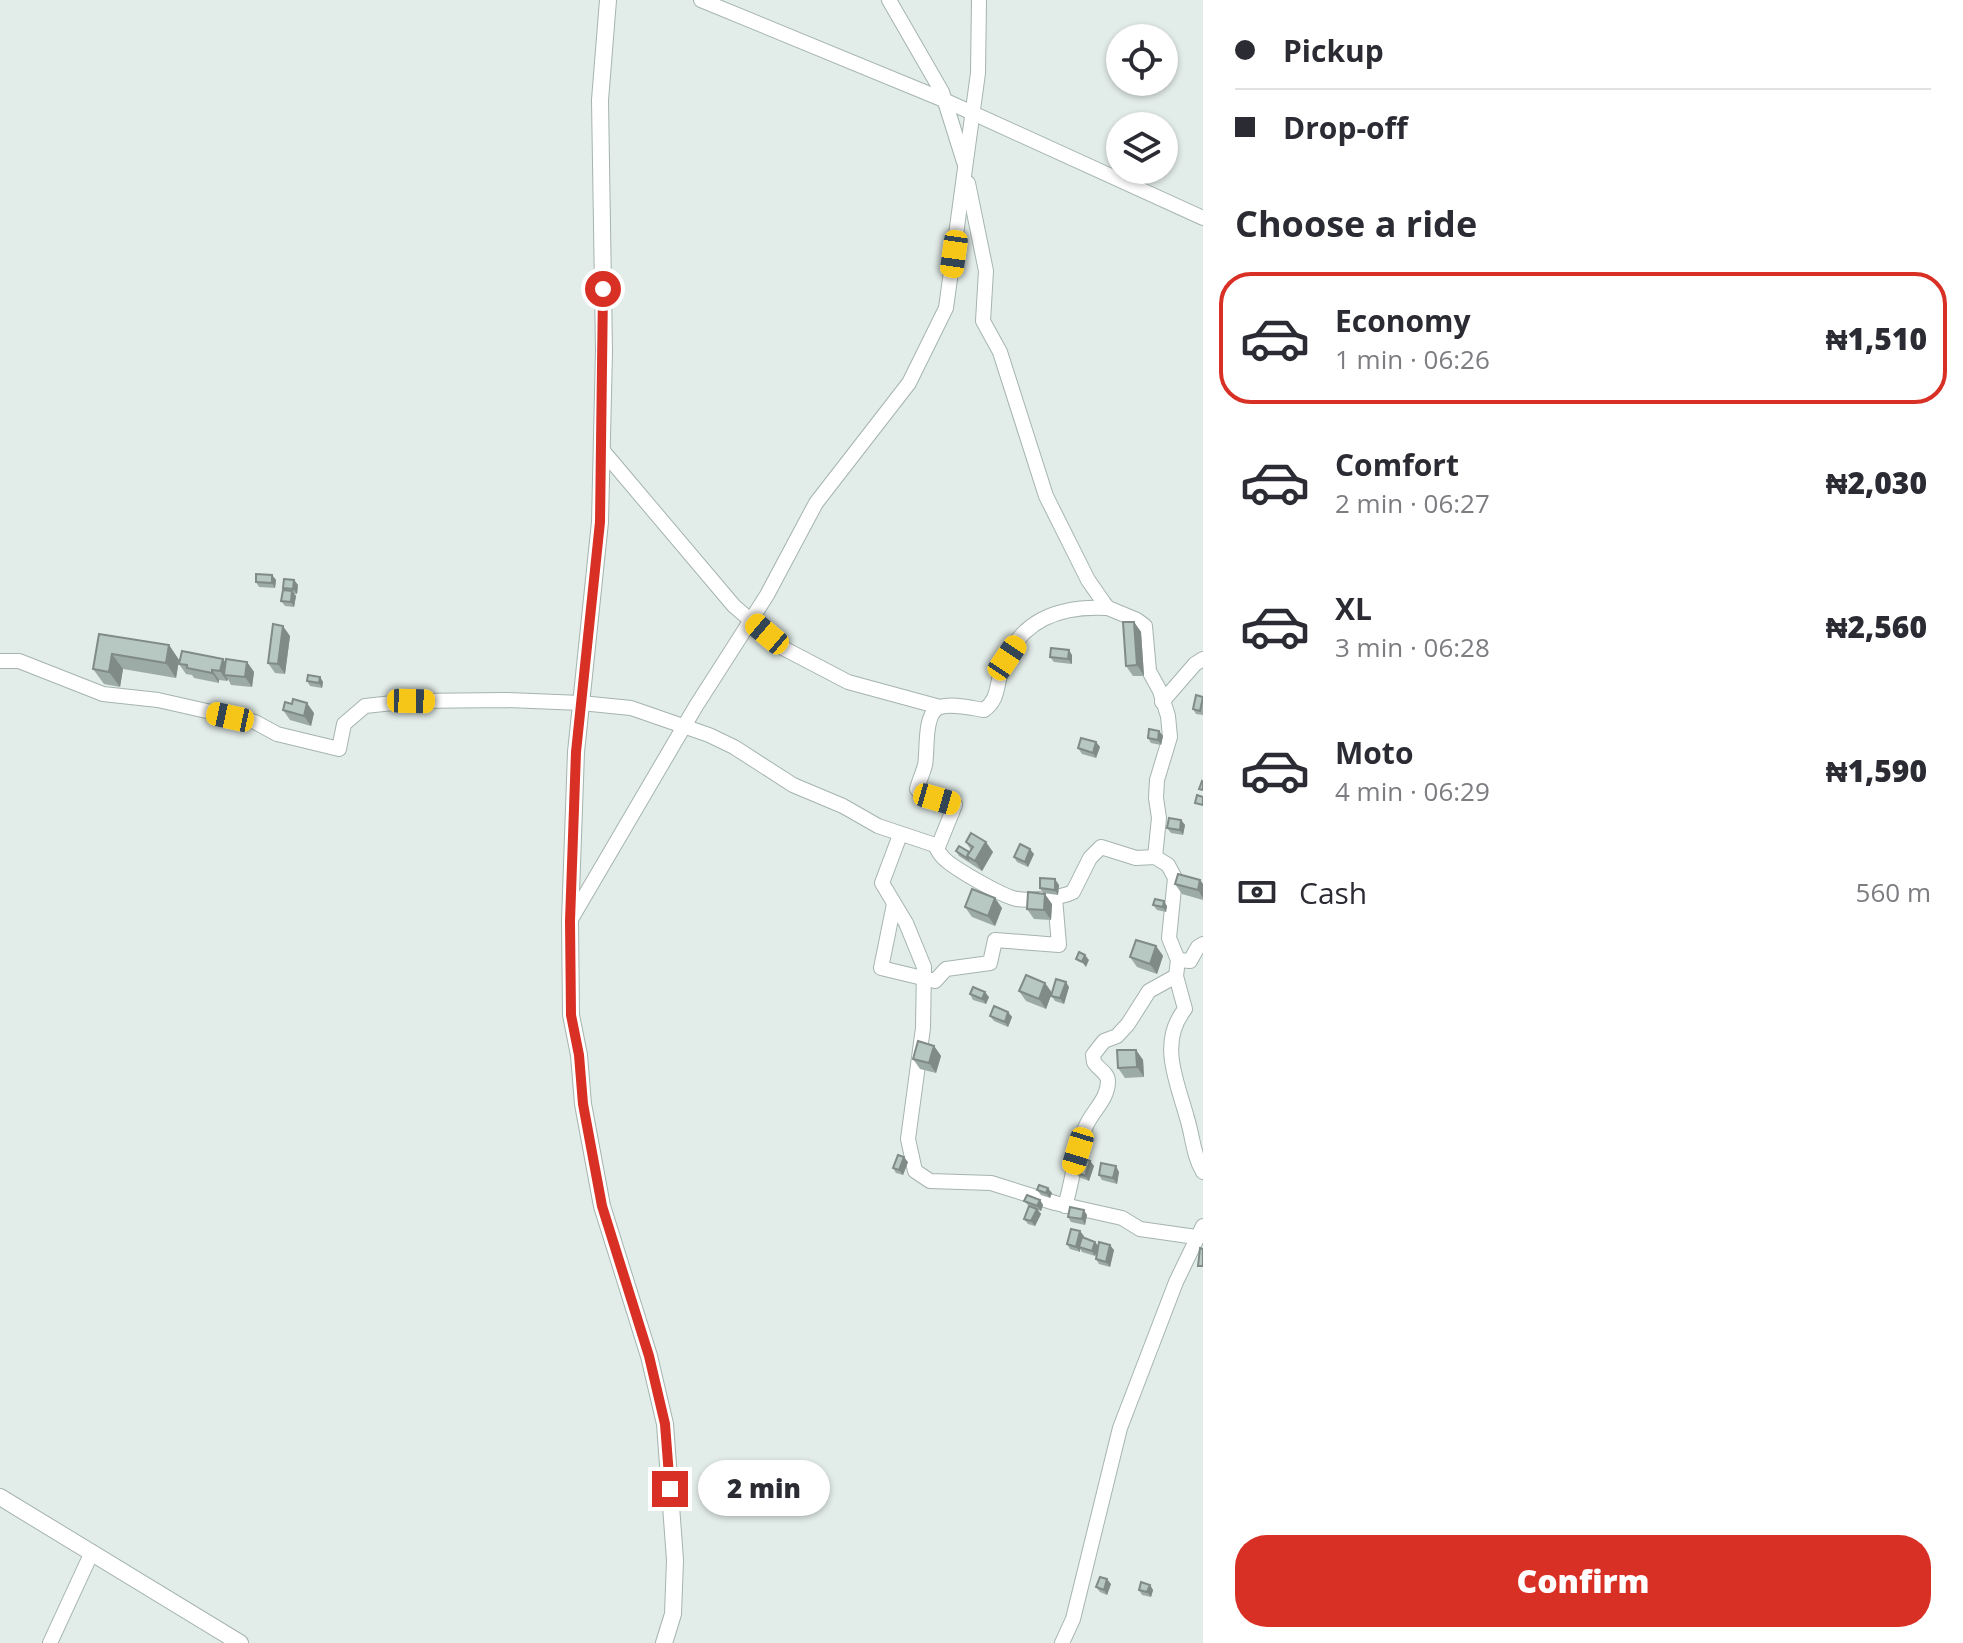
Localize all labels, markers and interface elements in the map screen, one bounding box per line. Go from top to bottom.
map controls [1106,24,1178,184]
button: locate [1106,24,1178,96]
text: Pickup [1283,30,1384,71]
text: Drop-off [1283,107,1408,148]
button: layers [1106,112,1178,184]
text: Choose a ride [1235,199,1477,248]
car [939,229,969,279]
route start [585,271,621,307]
text: Economy [1335,300,1471,341]
icon: car [1239,302,1311,374]
text: ₦1,510 [1826,318,1927,359]
text: 1 min · 06:26 [1335,341,1490,377]
text: Comfort [1335,444,1459,485]
icon: car [1239,446,1311,518]
text: ₦2,030 [1826,462,1927,503]
text: 2 min · 06:27 [1335,485,1490,521]
text: XL [1335,588,1372,629]
icon: car [1239,590,1311,662]
text: ₦2,560 [1826,606,1927,647]
car [741,609,793,659]
text: 3 min · 06:28 [1335,629,1490,665]
car [984,631,1030,685]
car [387,689,435,713]
car [204,700,256,734]
text: Moto [1335,732,1413,773]
icon: car [1239,734,1311,806]
text: ₦1,590 [1826,750,1927,791]
text: 4 min · 06:29 [1335,773,1490,809]
car [911,781,963,817]
icon: cash [1235,870,1279,914]
text: Cash [1299,872,1367,913]
text: 560 m [1856,874,1931,910]
car [1060,1125,1096,1177]
callout: 2 min [698,1461,830,1517]
text: 2 min [727,1470,801,1506]
route end [652,1471,688,1507]
button: Confirm [1235,1535,1931,1627]

